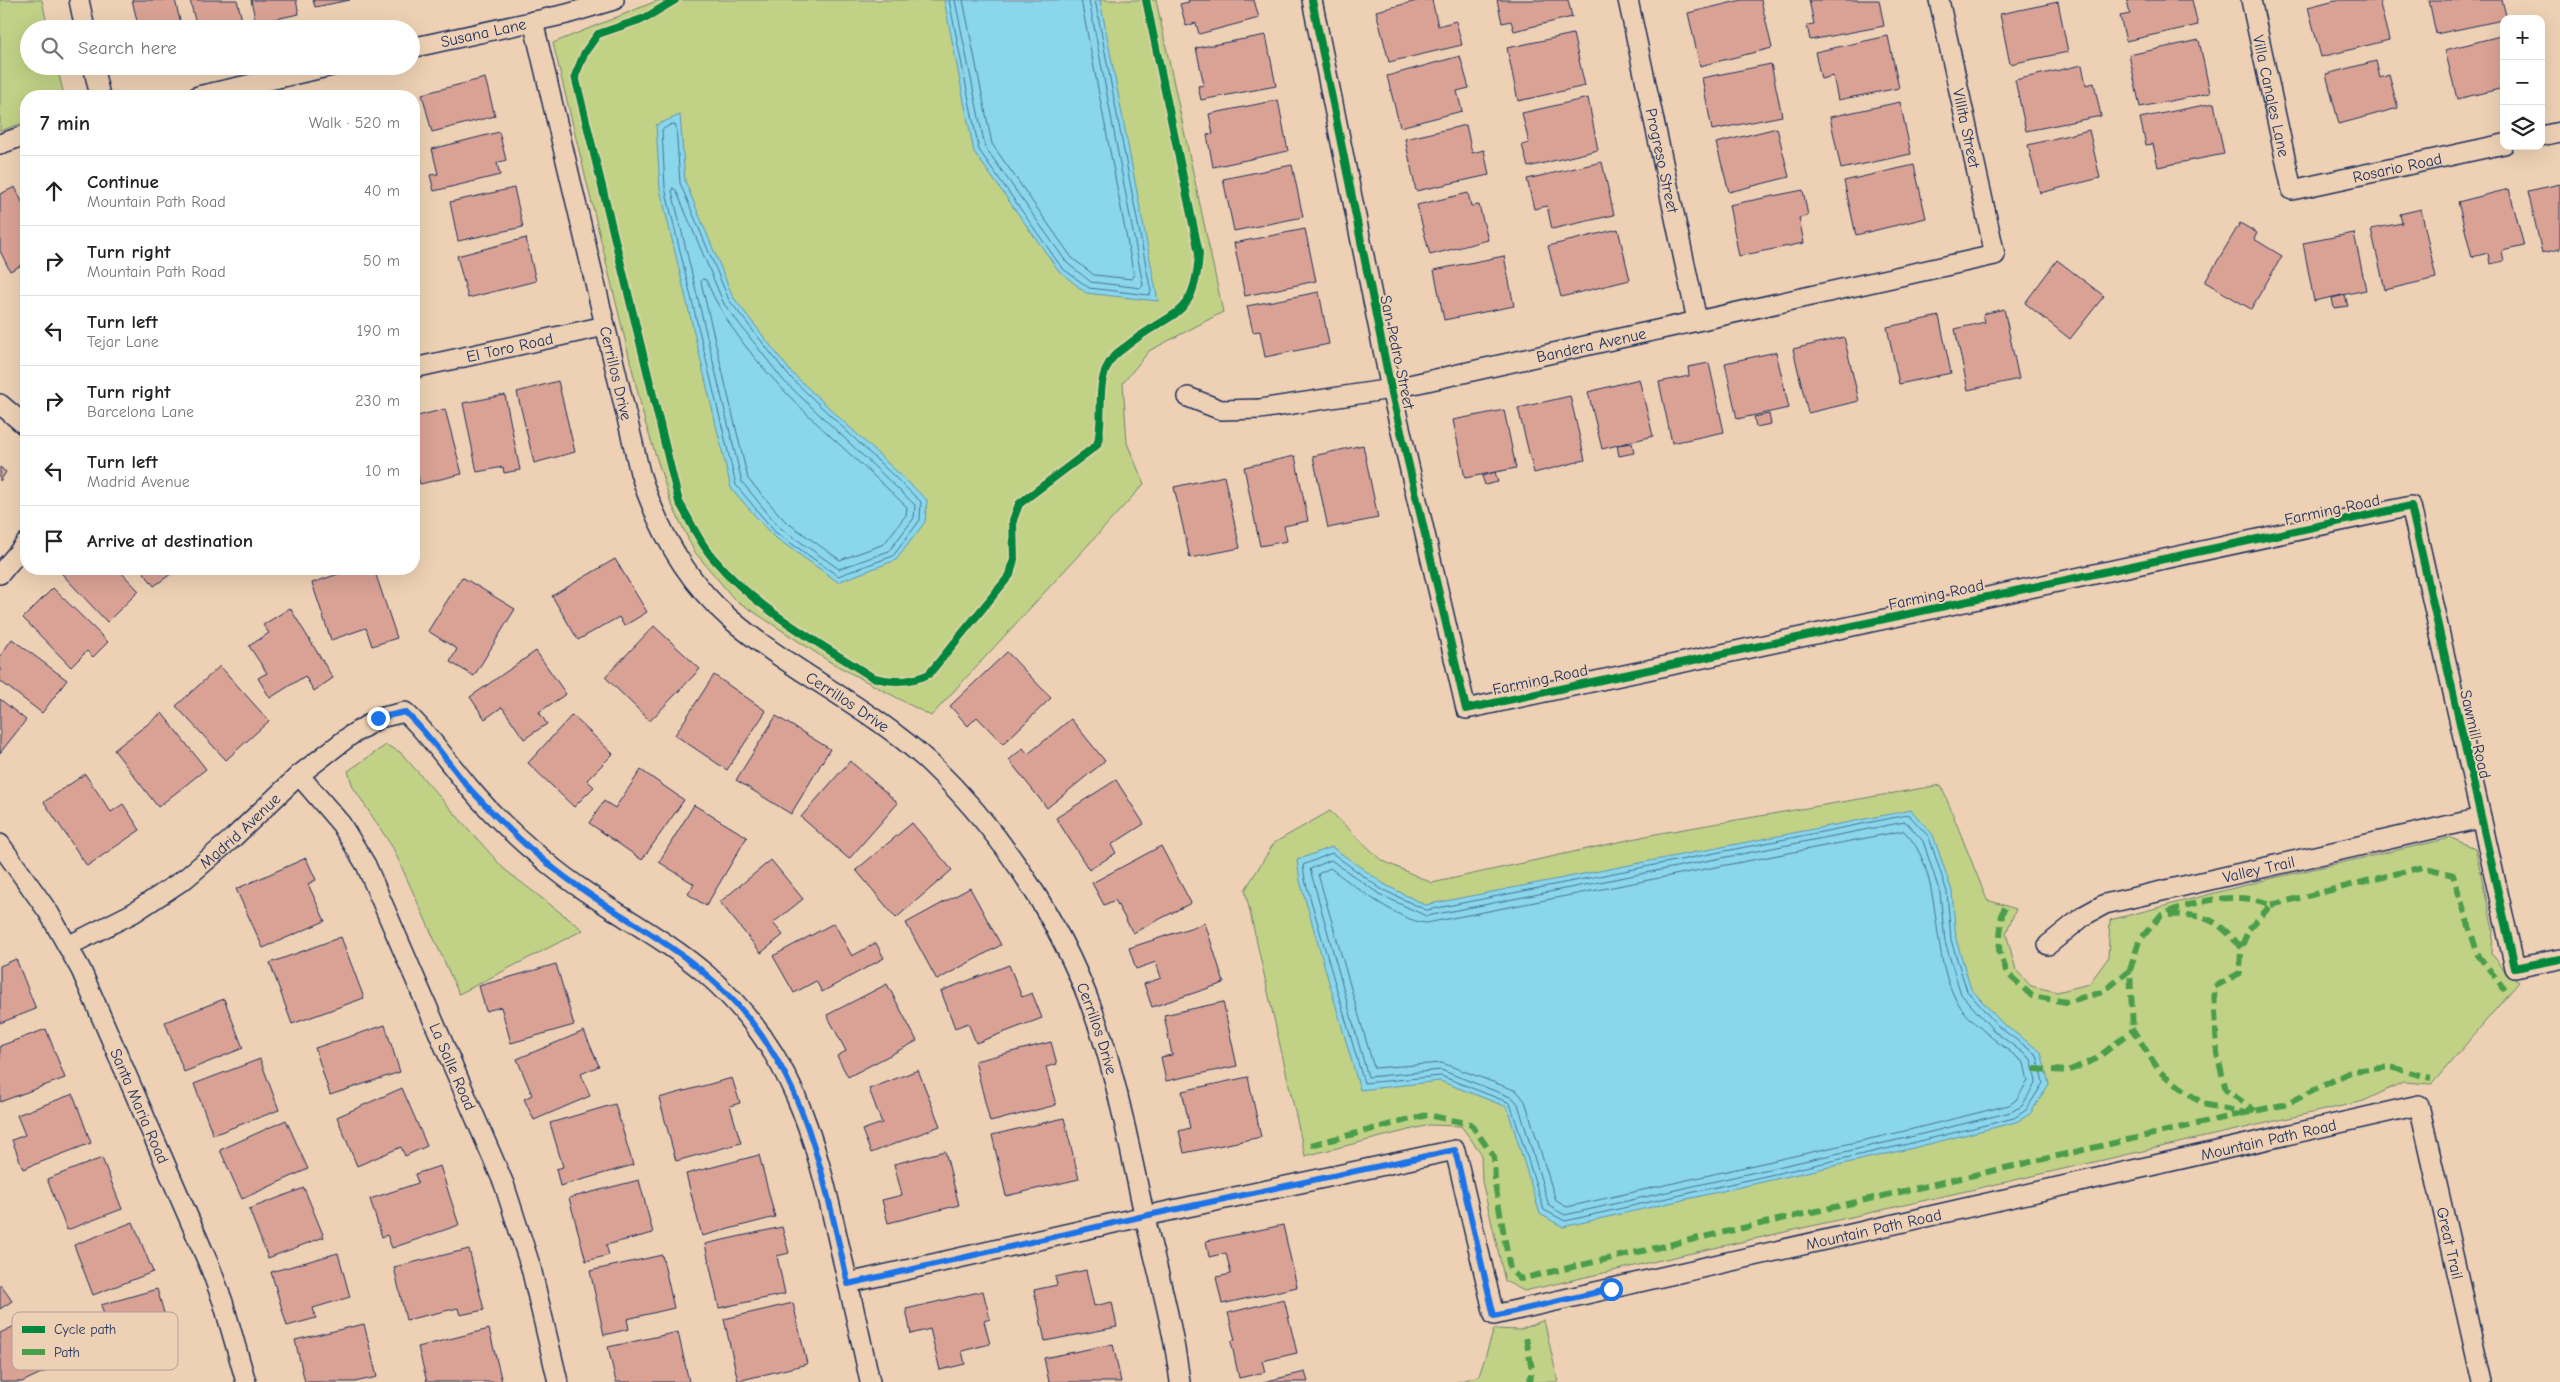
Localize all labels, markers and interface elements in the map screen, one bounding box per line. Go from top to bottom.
street label: Susana Lane [439,15,528,51]
map controls [2500,15,2545,150]
button: + [2500,15,2545,60]
search box [20,20,420,75]
street label: Villa Canales Lane [2249,33,2293,159]
icon: search [38,34,66,62]
text: Search here [78,37,177,59]
button: − [2500,60,2545,105]
street label: Villita Street [1949,87,1983,170]
button: layers [2500,105,2545,150]
street label: Progreso Street [1642,106,1682,215]
text: 7 min [40,111,90,135]
text: Walk · 520 m [309,114,400,132]
street label: Rosario Road [2351,150,2444,187]
text: Continue [87,171,159,193]
icon: ahead [40,177,68,205]
text: 40 m [364,182,400,200]
text: Mountain Path Road [87,193,226,211]
text: Turn right [87,241,171,263]
icon: right [40,247,68,275]
text: 50 m [363,252,400,270]
text: Mountain Path Road [87,263,226,281]
street label: San Pedro Street [1376,294,1418,411]
text: Turn left [87,311,158,333]
icon: left [40,317,68,345]
text: 190 m [357,322,400,340]
street label: Cerrillos Drive [596,325,635,422]
street label: Bandera Avenue [1535,325,1648,366]
street label: El Toro Road [465,330,555,366]
text: Tejar Lane [87,333,159,351]
text: Turn right [87,381,171,403]
icon: right [40,387,68,415]
text: 230 m [355,392,400,410]
text: Barcelona Lane [87,403,194,421]
text: Turn left [87,451,158,473]
icon: left [40,457,68,485]
text: 10 m [365,462,400,480]
text: Madrid Avenue [87,473,190,491]
street label: Farming Road [2283,491,2382,529]
icon: arrive [40,527,68,555]
text: Arrive at destination [87,530,253,552]
street label: Farming Road [1887,576,1986,614]
street label: Farming Road [1491,661,1590,699]
street label: Cerrillos Drive [802,668,892,736]
street label: Sawmill Road [2456,688,2494,780]
route end [367,707,390,730]
street label: Madrid Avenue [196,790,284,872]
street label: Valley Trail [2221,853,2297,887]
street label: Cerrillos Drive [1073,980,1120,1077]
street label: La Salle Road [425,1020,479,1113]
street label: Santa Maria Road [106,1046,172,1166]
street label: Mountain Path Road [2199,1116,2338,1164]
street label: Great Trail [2432,1205,2466,1281]
street label: Mountain Path Road [1804,1206,1943,1254]
route start [1600,1278,1623,1301]
legend [12,1312,178,1370]
text: Cycle path [54,1321,116,1338]
text: Path [54,1344,80,1361]

